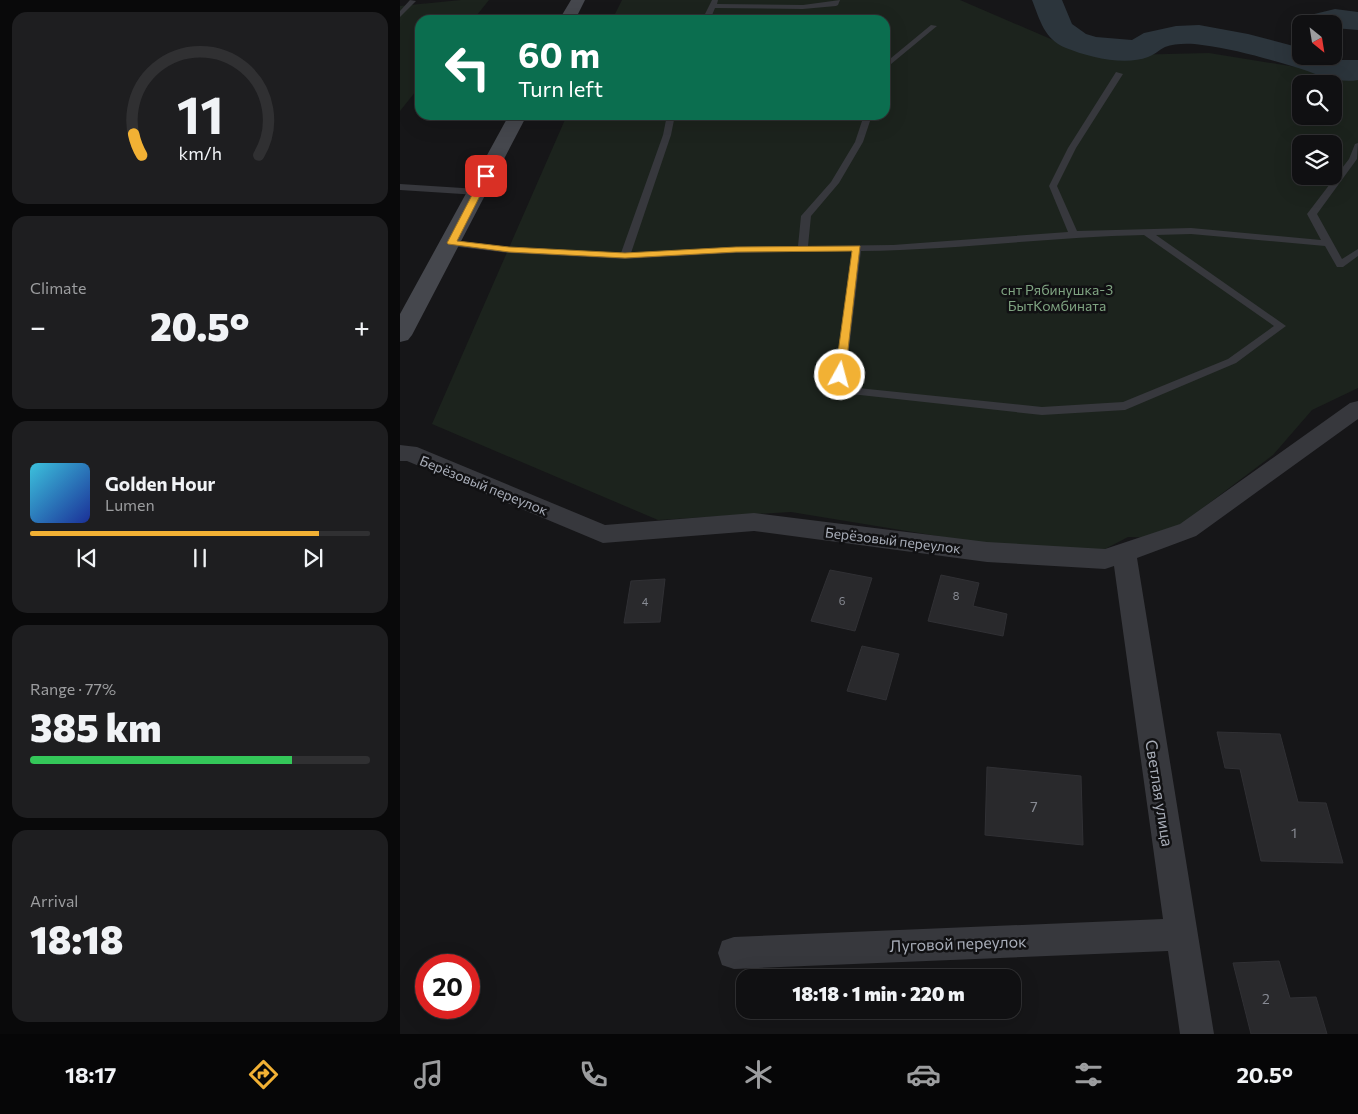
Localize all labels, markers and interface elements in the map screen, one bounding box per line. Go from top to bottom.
north arrow [1292,15,1342,65]
map controls [1292,15,1342,185]
text: 60 m [518,32,600,75]
icon: left [435,35,500,100]
text: Turn left [518,75,603,102]
button: search [1292,75,1342,125]
text: 11 [176,81,224,145]
button: layers [1292,135,1342,185]
text: km/h [178,142,222,164]
pin [465,155,507,197]
icon: arrive [472,162,500,190]
text: Climate [30,278,86,297]
park label: снт Рябинушка-3 БытКомбината [1001,281,1113,314]
text: 20.5° [150,302,250,349]
text: − [30,309,46,343]
text: + [354,309,370,343]
position arrow [813,348,865,400]
street label: Берёзовый переулок [417,452,551,519]
text: Golden Hour [105,472,215,495]
text: Lumen [105,495,155,514]
street label: Берёзовый переулок [824,523,962,557]
icon: previous [73,544,101,572]
icon: pause [186,544,214,572]
icon: next [299,544,327,572]
house number: 8 [953,589,960,602]
house number: 6 [839,594,846,607]
house number: 4 [642,595,649,608]
text: Range · 77% [30,679,116,698]
text: 385 km [30,703,161,750]
street label: Светлая улица [1142,738,1178,848]
house number: 7 [1030,798,1038,815]
house number: 1 [1291,824,1297,841]
text: Arrival [30,891,78,910]
text: 18:18 [30,915,124,962]
street label: Луговой переулок [889,931,1027,955]
speed limit sign: 20 [415,954,480,1019]
text: 18:18 · 1 min · 220 m [792,982,965,1005]
house number: 2 [1262,990,1270,1007]
icon: directions [246,1057,281,1092]
icon: music [411,1057,446,1092]
icon: phone [576,1057,611,1092]
icon: climate [741,1057,776,1092]
icon: car [906,1057,941,1092]
icon: filters [1071,1057,1106,1092]
text: 18:17 [65,1061,116,1088]
text: 20.5° [1236,1061,1293,1088]

